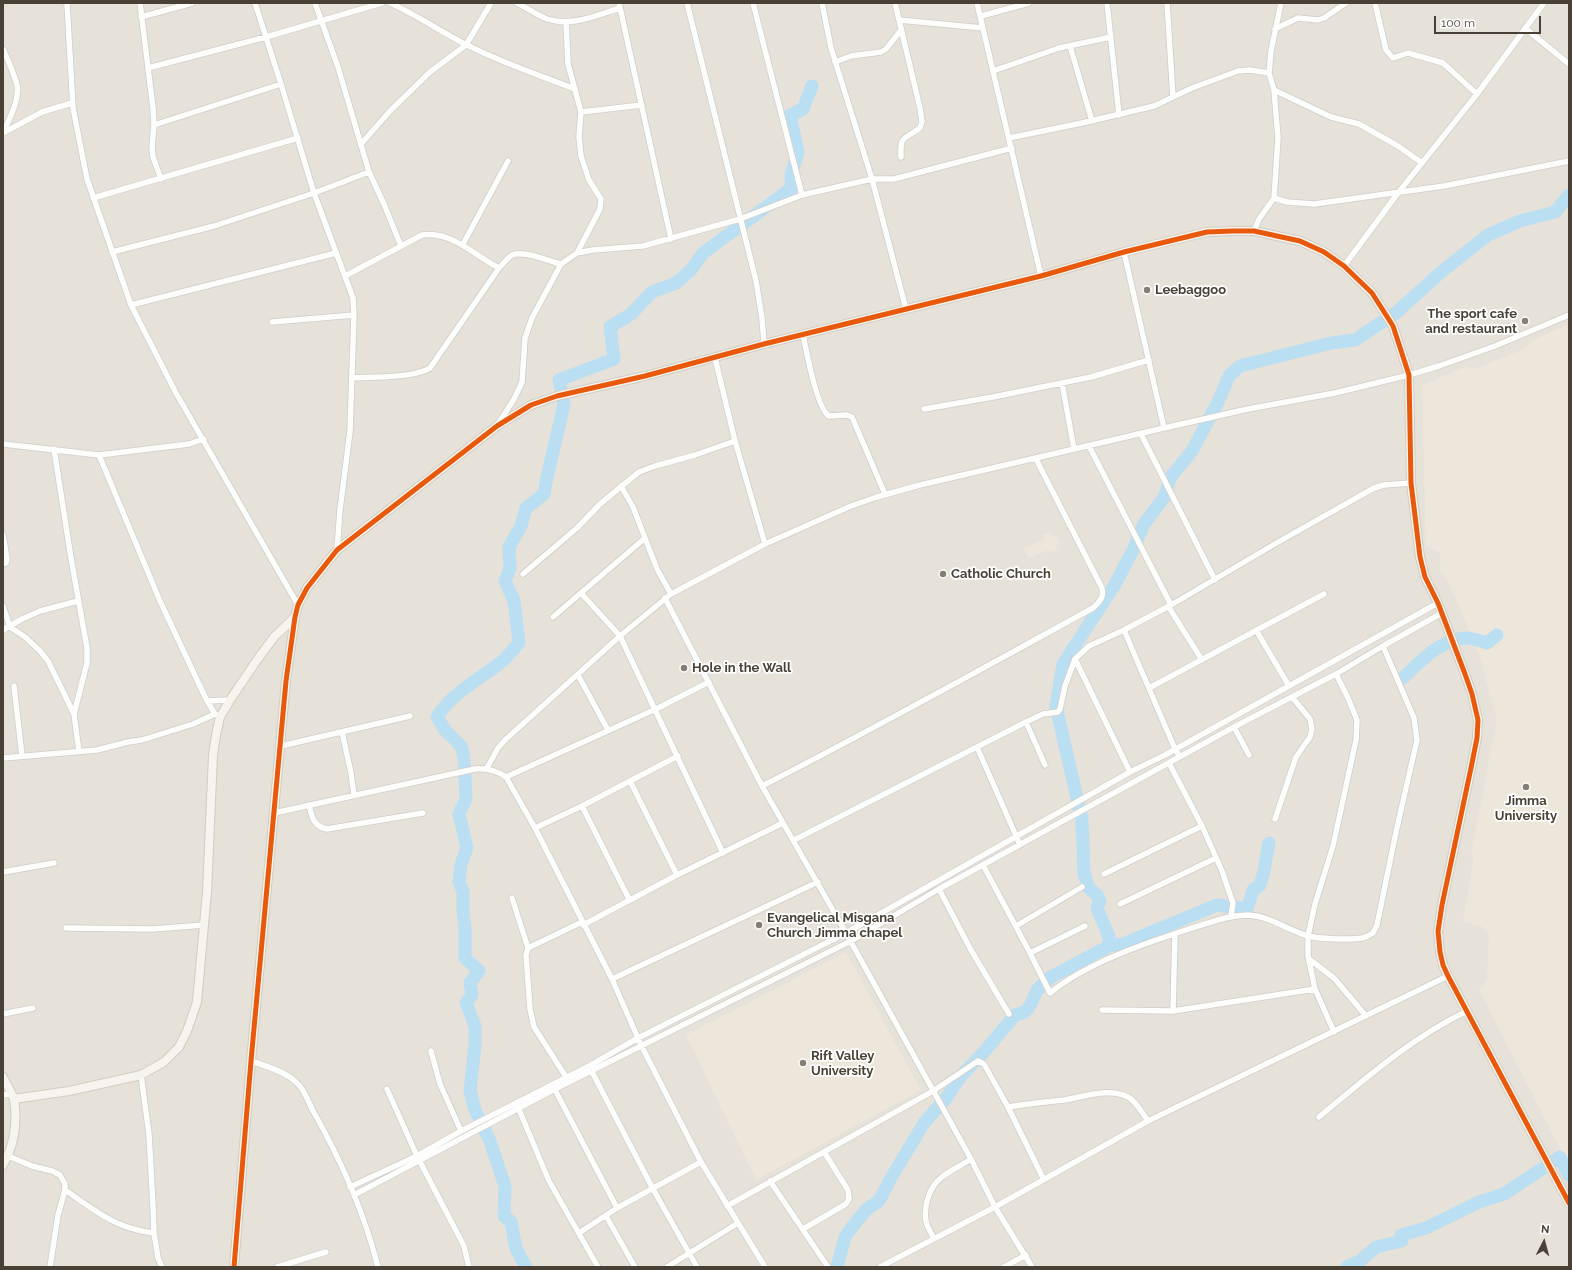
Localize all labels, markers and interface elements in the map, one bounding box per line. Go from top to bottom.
scale bar [1436,8,1543,34]
text: 100 m [1441,16,1475,30]
place label: Leebaggoo [1155,282,1226,298]
marker: Leebaggoo [1142,285,1152,295]
place label: The sport cafe and restaurant [1425,306,1517,337]
marker: The sport cafe and restaurant [1520,316,1530,326]
place label: Catholic Church [951,566,1051,582]
marker: Catholic Church [938,569,948,579]
place label: Hole in the Wall [692,660,791,676]
marker: Hole in the Wall [679,663,689,673]
marker: Jimma University [1521,782,1531,792]
place label: Jimma University [1495,793,1557,824]
place label: Evangelical Misgana Church Jimma chapel [767,910,902,941]
marker: Evangelical Misgana Church Jimma chapel [754,920,764,930]
place label: Rift Valley University [811,1048,874,1079]
marker: Rift Valley University [798,1058,808,1068]
north arrow [1524,1222,1564,1262]
text: N [1540,1223,1550,1236]

